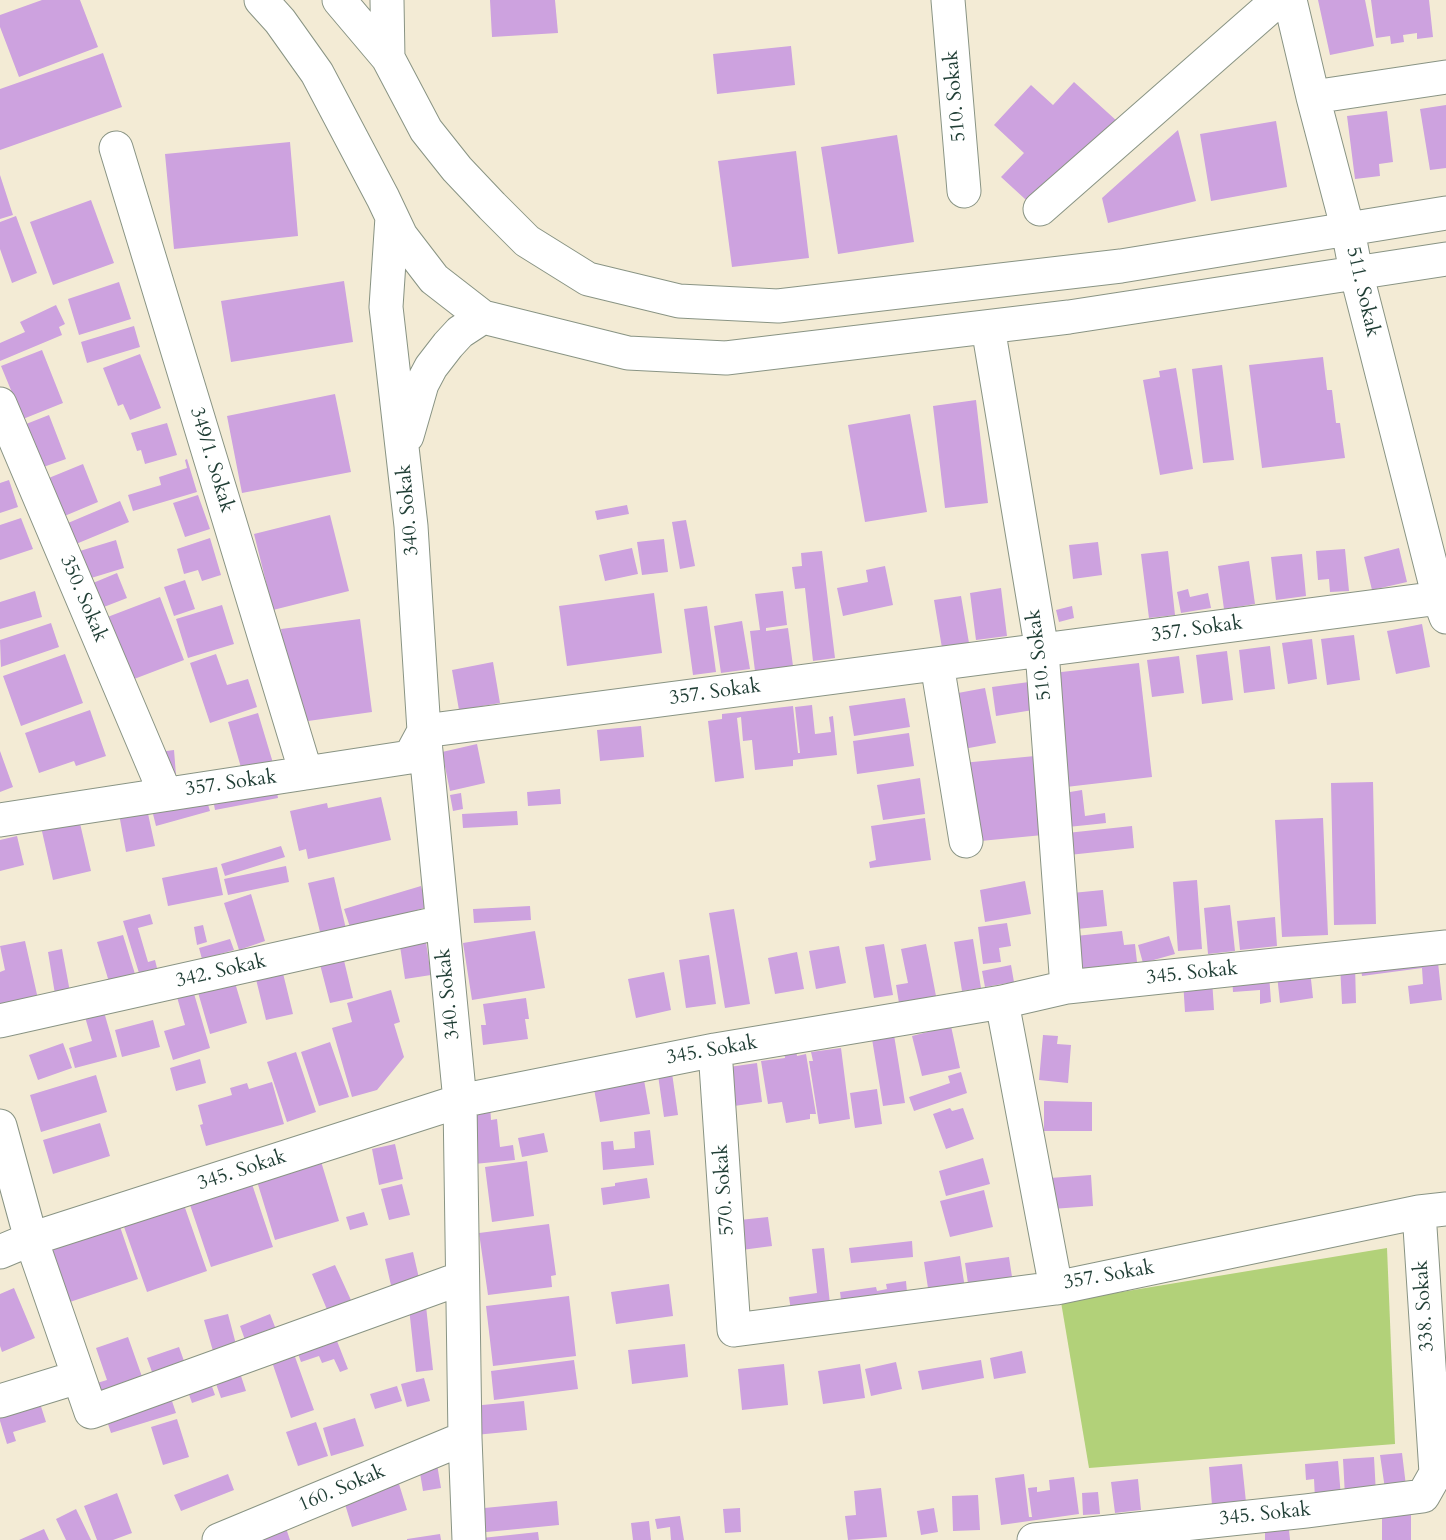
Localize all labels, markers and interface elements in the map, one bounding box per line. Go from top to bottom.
street label: 510. Sokak [940,49,972,143]
street label: 511. Sokak [1340,244,1384,340]
street label: 349/1. Sokak [184,404,238,516]
street label: 340. Sokak [393,463,425,557]
street label: 350. Sokak [54,552,112,646]
street label: 510. Sokak [1022,608,1058,702]
street label: 357. Sokak [1150,612,1244,648]
street label: 357. Sokak [668,675,762,711]
street label: 357. Sokak [184,766,278,802]
street label: 340. Sokak [432,947,466,1041]
street label: 342. Sokak [173,950,269,994]
street label: 345. Sokak [1145,957,1239,991]
street label: 345. Sokak [665,1031,759,1071]
street label: 570. Sokak [710,1143,740,1237]
street label: 345. Sokak [195,1145,289,1197]
street label: 357. Sokak [1062,1256,1156,1296]
street label: 338. Sokak [1410,1259,1440,1353]
street label: 160. Sokak [295,1460,389,1518]
street label: 345. Sokak [1218,1498,1312,1532]

